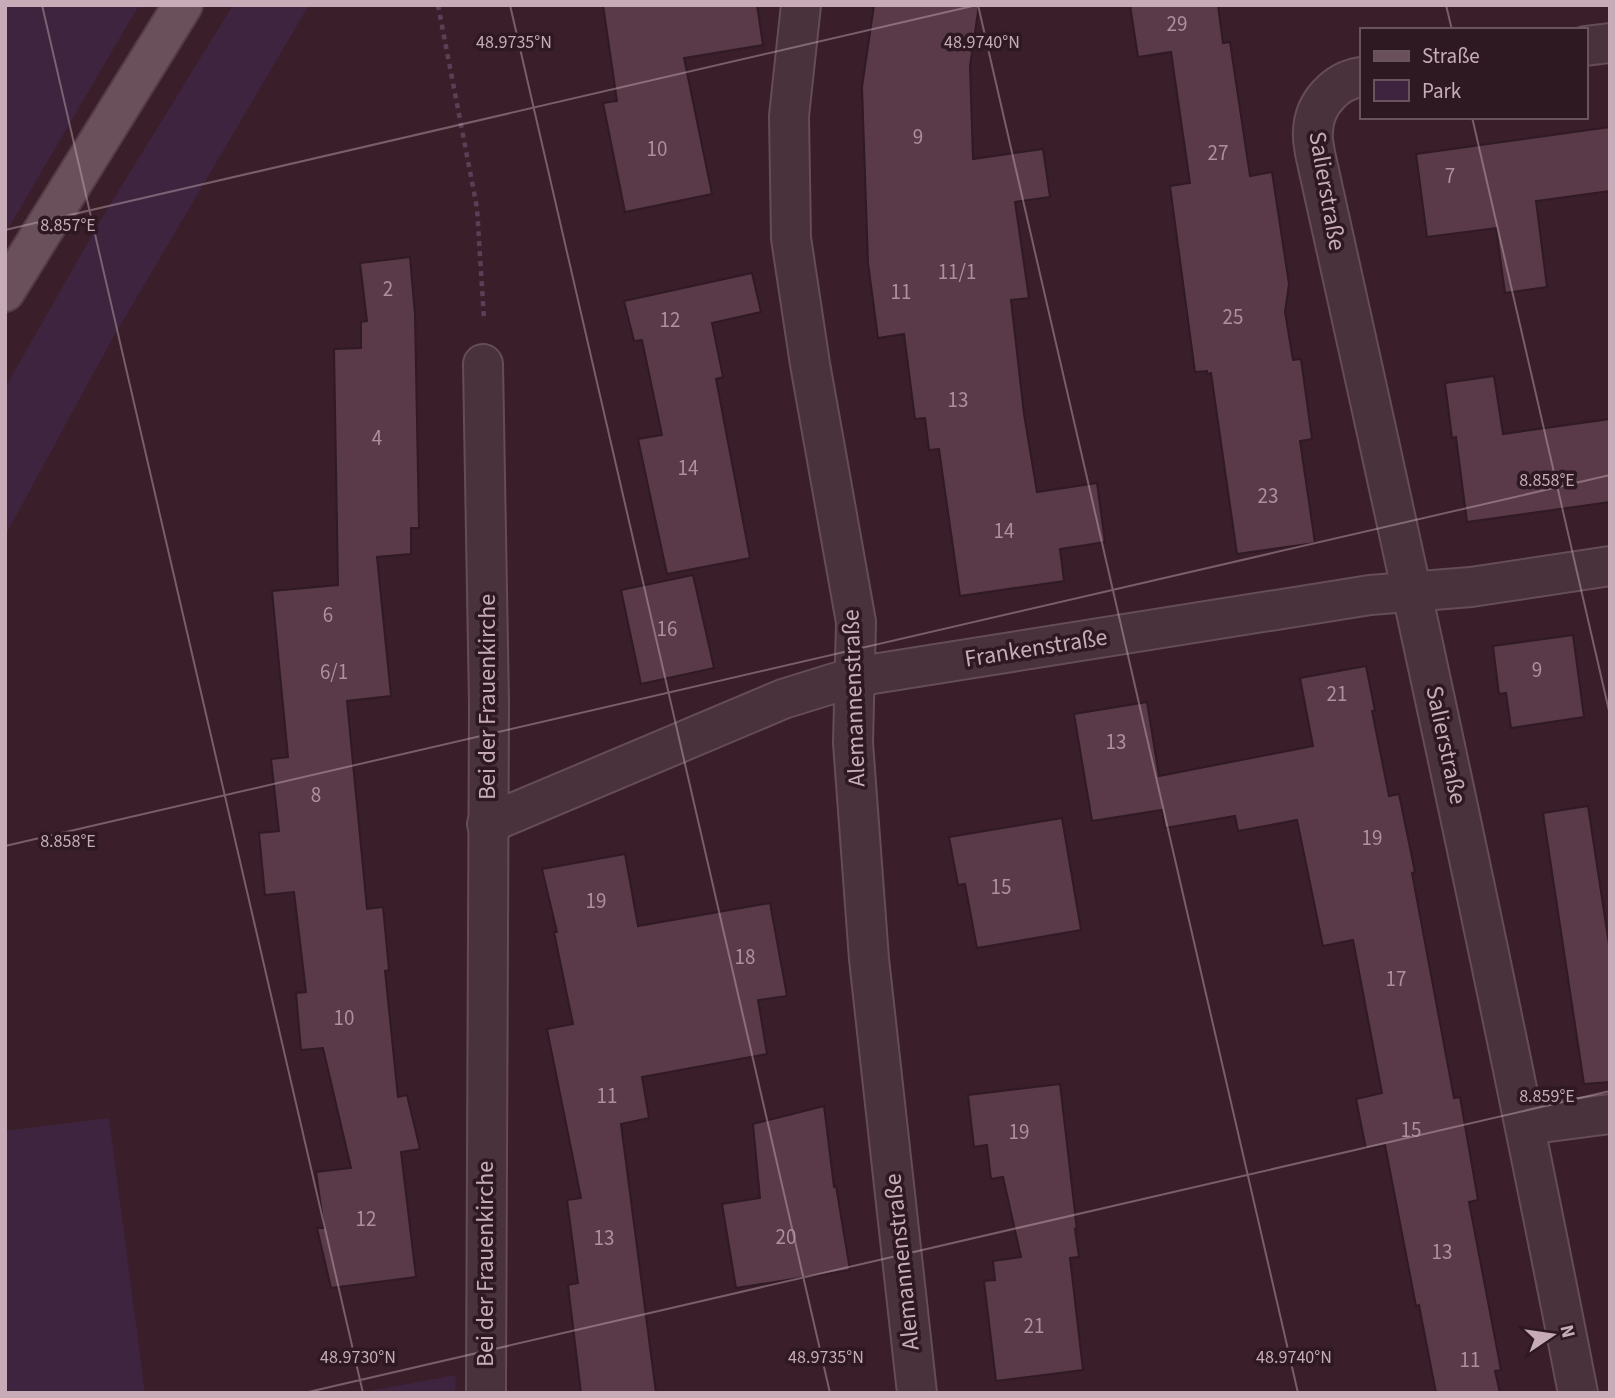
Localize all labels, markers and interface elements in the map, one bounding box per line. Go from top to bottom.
house number: 29 [1167,9,1187,39]
legend [1360,28,1587,119]
text: 48.9735°N [476,30,552,55]
text: 48.9740°N [944,30,1020,55]
text: Straße [1422,41,1480,71]
text: Park [1422,76,1462,106]
house number: 9 [913,122,923,152]
street label: Salierstraße [1299,129,1355,253]
house number: 10 [647,134,667,164]
house number: 27 [1208,138,1228,168]
house number: 7 [1445,161,1455,191]
text: 8.857°E [40,213,96,238]
house number: 11/1 [938,257,976,287]
house number: 2 [383,274,393,304]
house number: 11 [891,277,911,307]
house number: 25 [1223,302,1243,332]
house number: 12 [660,305,680,335]
house number: 13 [948,385,968,415]
house number: 4 [372,423,382,453]
house number: 14 [678,453,698,483]
text: 8.858°E [1519,468,1575,493]
house number: 23 [1258,481,1278,511]
house number: 14 [994,516,1014,546]
street label: Bei der Frauenkirche [470,594,505,800]
house number: 6 [323,600,333,630]
street label: Alemannenstraße [833,609,875,787]
house number: 16 [657,614,677,644]
street label: Frankenstraße [962,619,1110,677]
house number: 9 [1532,655,1542,685]
house number: 6/1 [320,657,348,687]
house number: 21 [1327,679,1347,709]
street label: Salierstraße [1416,682,1476,808]
house number: 13 [1106,727,1126,757]
house number: 8 [311,780,321,810]
house number: 19 [1362,823,1382,853]
text: 8.858°E [40,829,96,854]
house number: 15 [991,872,1011,902]
house number: 19 [586,886,606,916]
house number: 18 [735,942,755,972]
house number: 17 [1386,964,1406,994]
house number: 10 [334,1003,354,1033]
house number: 11 [597,1081,617,1111]
text: 8.859°E [1519,1084,1575,1109]
house number: 15 [1401,1115,1421,1145]
house number: 19 [1009,1117,1029,1147]
street label: Bei der Frauenkirche [468,1161,503,1367]
street label: Alemannenstraße [875,1172,929,1352]
house number: 12 [356,1204,376,1234]
house number: 20 [776,1222,796,1252]
house number: 13 [594,1223,614,1253]
house number: 13 [1432,1237,1452,1267]
north arrow [1517,1300,1587,1370]
house number: 21 [1024,1311,1044,1341]
text: N [1553,1322,1582,1341]
text: 48.9730°N [320,1345,396,1370]
text: 48.9735°N [788,1345,864,1370]
text: 48.9740°N [1256,1345,1332,1370]
house number: 11 [1460,1345,1480,1375]

